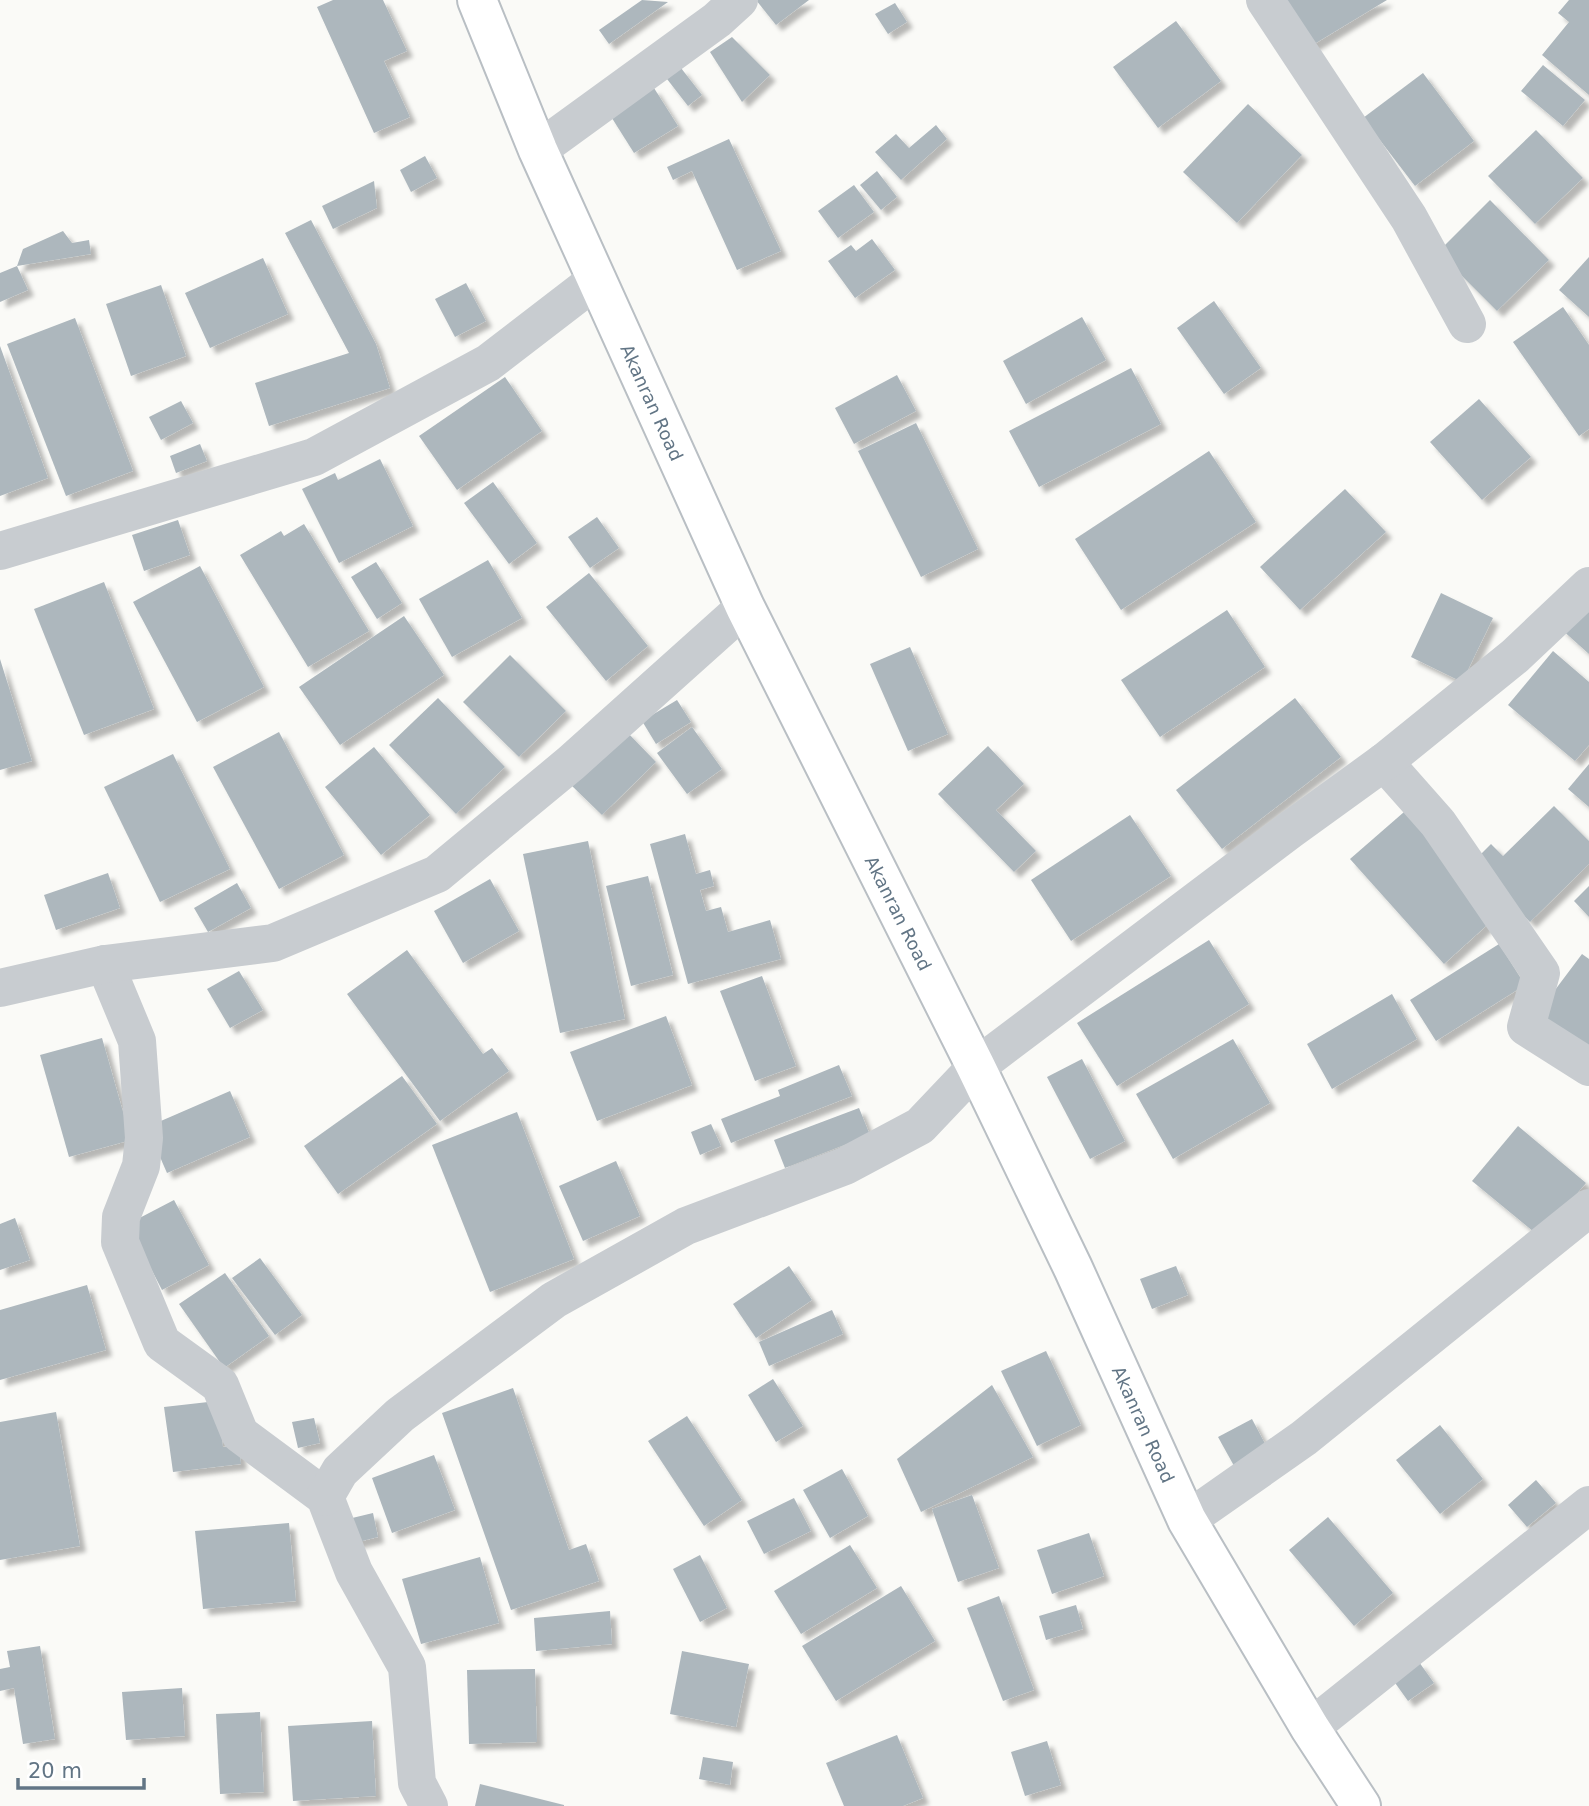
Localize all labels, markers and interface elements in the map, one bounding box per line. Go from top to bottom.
street label: Akanran Road [617,341,688,464]
street label: Akanran Road [861,852,936,974]
street label: Akanran Road [1108,1363,1179,1486]
scale bar [18,1746,144,1790]
text: 20 m [28,1759,82,1783]

